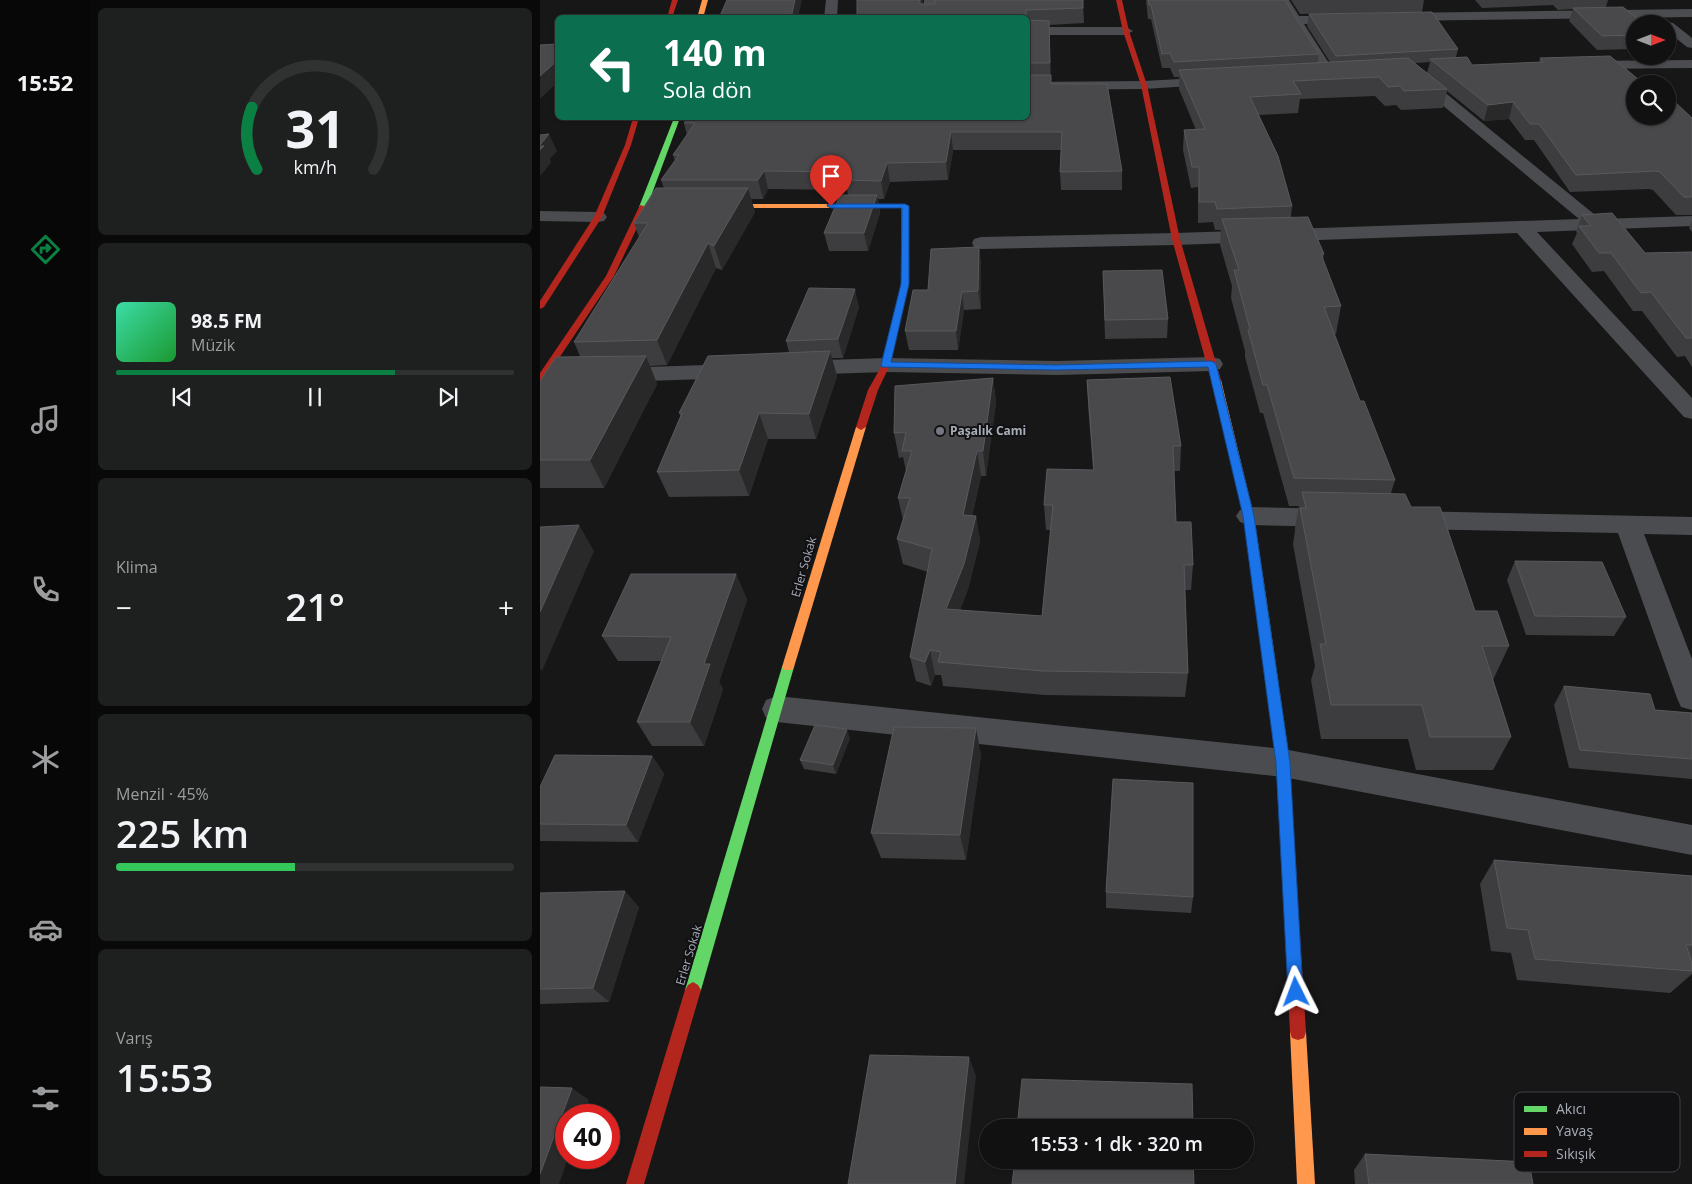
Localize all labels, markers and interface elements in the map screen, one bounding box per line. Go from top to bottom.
north arrow [1626,15,1676,65]
map controls [1626,15,1676,125]
text: 140 m [663,29,767,76]
icon: left [580,35,645,100]
text: 15:52 [17,67,73,97]
text: Sola dön [663,74,752,104]
button: search [1626,75,1676,125]
text: 31 [285,92,345,163]
text: km/h [293,155,337,179]
pin [810,155,852,206]
icon: arrive [817,162,845,190]
icon: directions [28,232,63,267]
text: 98.5 FM [191,308,262,334]
text: Müzik [191,334,235,356]
icon: previous [168,383,196,411]
icon: pause [301,383,329,411]
icon: next [434,383,462,411]
icon: music [28,402,63,437]
place label: Paşalık Cami [950,422,1026,439]
marker: Paşalık Cami [934,425,946,437]
street label: Erler Sokak [787,534,820,599]
text: Klima [116,556,158,578]
icon: phone [28,572,63,607]
text: 21° [285,580,345,632]
text: − [116,588,132,626]
text: + [498,588,514,626]
icon: climate [28,742,63,777]
text: Menzil · 45% [116,783,209,805]
text: 225 km [116,807,249,859]
icon: car [28,912,63,947]
street label: Erler Sokak [671,922,706,987]
position arrow [1269,965,1321,1017]
text: Varış [116,1027,153,1049]
text: 15:53 [116,1051,213,1103]
icon: filters [28,1081,63,1116]
legend [1514,1092,1680,1172]
text: Akıcı [1556,1099,1586,1118]
speed limit sign: 40 [555,1104,620,1169]
text: Yavaş [1556,1121,1593,1140]
text: 15:53 · 1 dk · 320 m [1030,1131,1203,1157]
text: Sıkışık [1556,1144,1596,1163]

